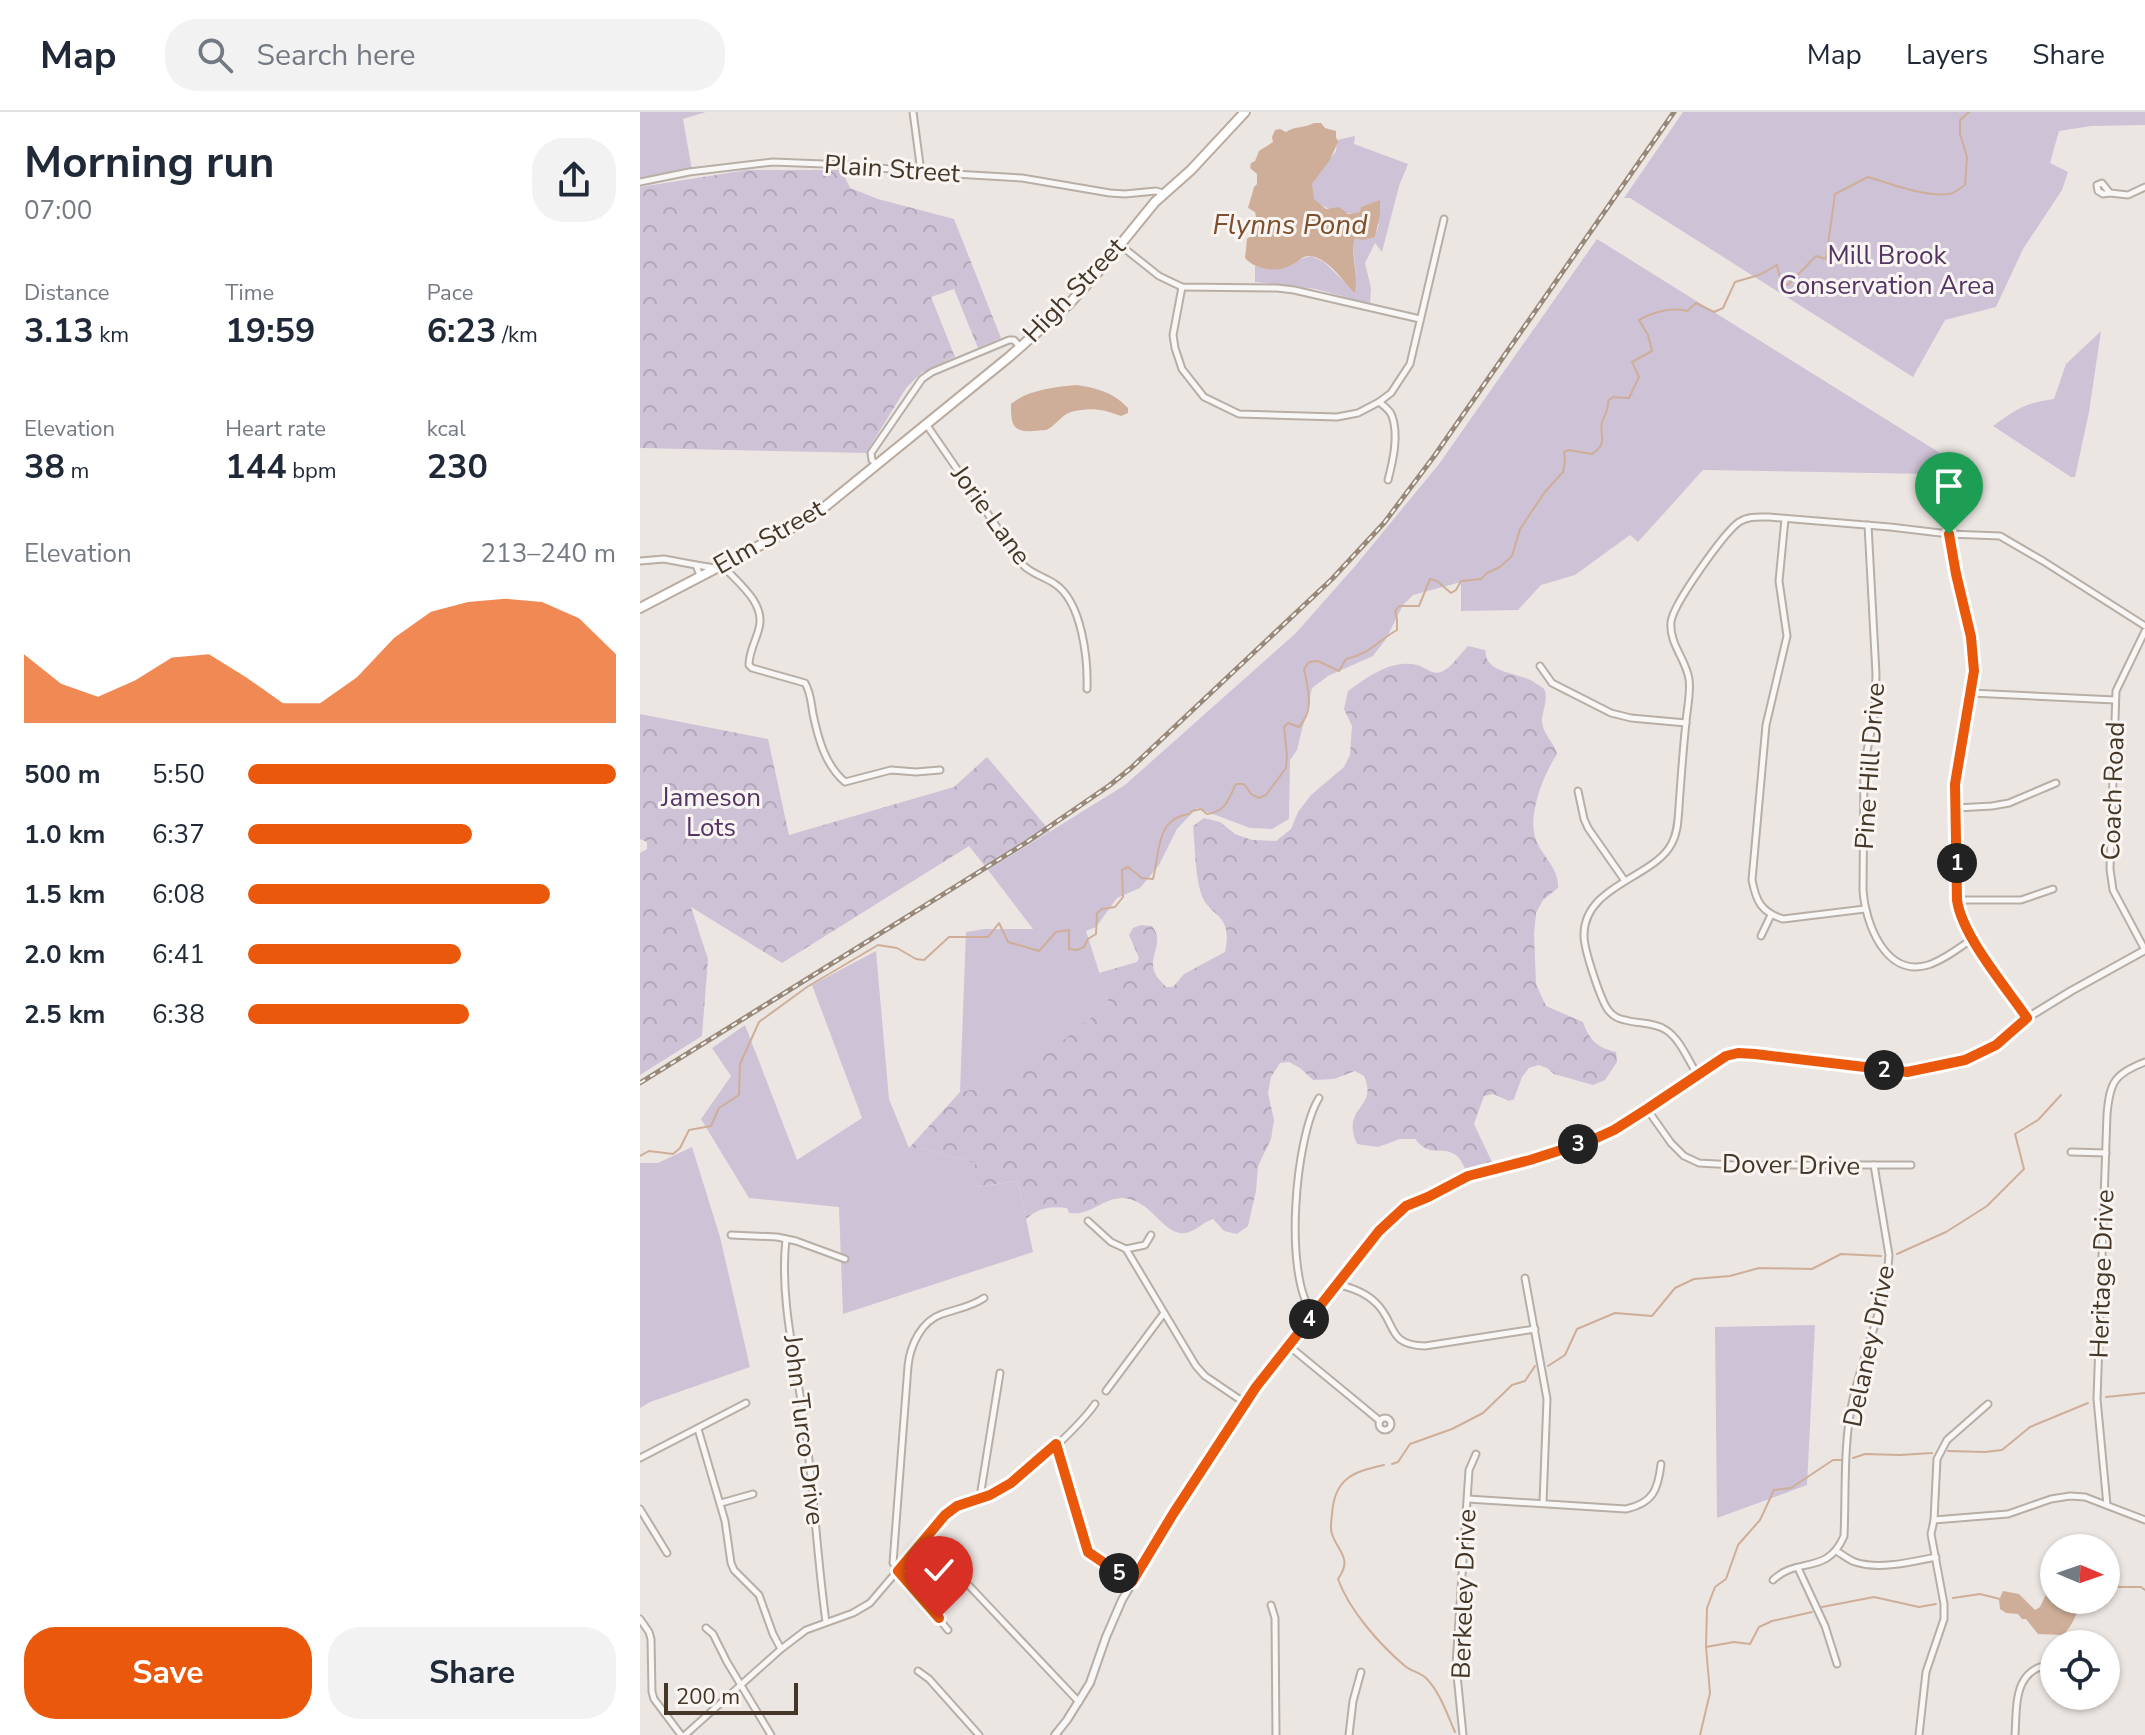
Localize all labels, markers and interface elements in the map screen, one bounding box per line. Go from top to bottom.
search box [165,19,725,91]
text: Map [40,30,117,81]
icon: search [193,33,237,77]
text: Search here [257,35,416,76]
text: Map [1807,36,1862,74]
text: Layers [1906,36,1988,74]
text: Share [2032,36,2105,74]
text: Morning run [24,133,274,193]
button: share [532,138,616,222]
street label: Plain Street [823,147,962,191]
text: 07:00 [24,193,92,228]
water label: Flynns Pond [1212,206,1368,244]
street label: High Street [1015,229,1134,350]
park label: Mill Brook Conservation Area [1779,238,1995,303]
text: Distance [24,278,109,308]
text: Time [225,278,274,308]
text: Pace [427,278,473,308]
text: 3.13 [24,308,94,354]
text: 19:59 [225,308,315,354]
text: 6:23 [427,308,496,354]
text: km [94,320,129,350]
text: /km [496,320,538,350]
text: Elevation [24,414,115,444]
text: Heart rate [225,414,326,444]
text: kcal [427,414,466,444]
text: 38 [24,444,65,490]
text: 144 [225,444,287,490]
text: 230 [427,444,488,490]
pin [1915,452,1983,534]
text: m [65,456,89,486]
text: bpm [287,456,337,486]
street label: Jorie Lane [942,457,1039,572]
icon: arrive [1927,464,1971,508]
street label: Elm Street [707,491,832,583]
text: Elevation [24,536,132,571]
text: 213–240 m [480,536,616,571]
street label: Pine Hill Drive [1847,681,1893,851]
street label: Coach Road [2093,721,2133,861]
text: 500 m [24,757,101,792]
text: 5:50 [152,757,205,792]
park label: Jameson Lots [660,780,761,845]
text: 1.0 km [24,817,105,852]
text: 6:37 [152,817,205,852]
pin: 1 [1937,843,1977,883]
text: 1 [1950,848,1964,878]
text: 1.5 km [24,877,105,912]
text: 6:08 [152,877,205,912]
text: 2.0 km [24,937,105,972]
text: 6:41 [152,937,205,972]
text: 2.5 km [24,997,105,1032]
text: 6:38 [152,997,205,1032]
pin: 2 [1864,1050,1904,1090]
text: 2 [1877,1055,1891,1085]
pin: 3 [1558,1124,1598,1164]
text: 3 [1571,1129,1585,1159]
street label: Dover Drive [1722,1146,1860,1184]
street label: Heritage Drive [2082,1189,2122,1359]
street label: Delaney Drive [1835,1262,1903,1430]
pin: 4 [1289,1299,1329,1339]
text: 4 [1302,1304,1316,1334]
street label: John Turco Drive [775,1332,833,1527]
street label: Berkeley Drive [1444,1508,1484,1680]
north arrow [2040,1534,2120,1614]
map controls [2040,1534,2120,1710]
pin [905,1536,973,1618]
icon: check [917,1548,961,1592]
pin: 5 [1099,1553,1139,1593]
text: 5 [1112,1558,1126,1588]
button: Save [24,1627,312,1719]
button: Share [328,1627,616,1719]
button: locate [2040,1630,2120,1710]
scale bar [664,1679,798,1715]
text: 200 m [676,1682,740,1712]

